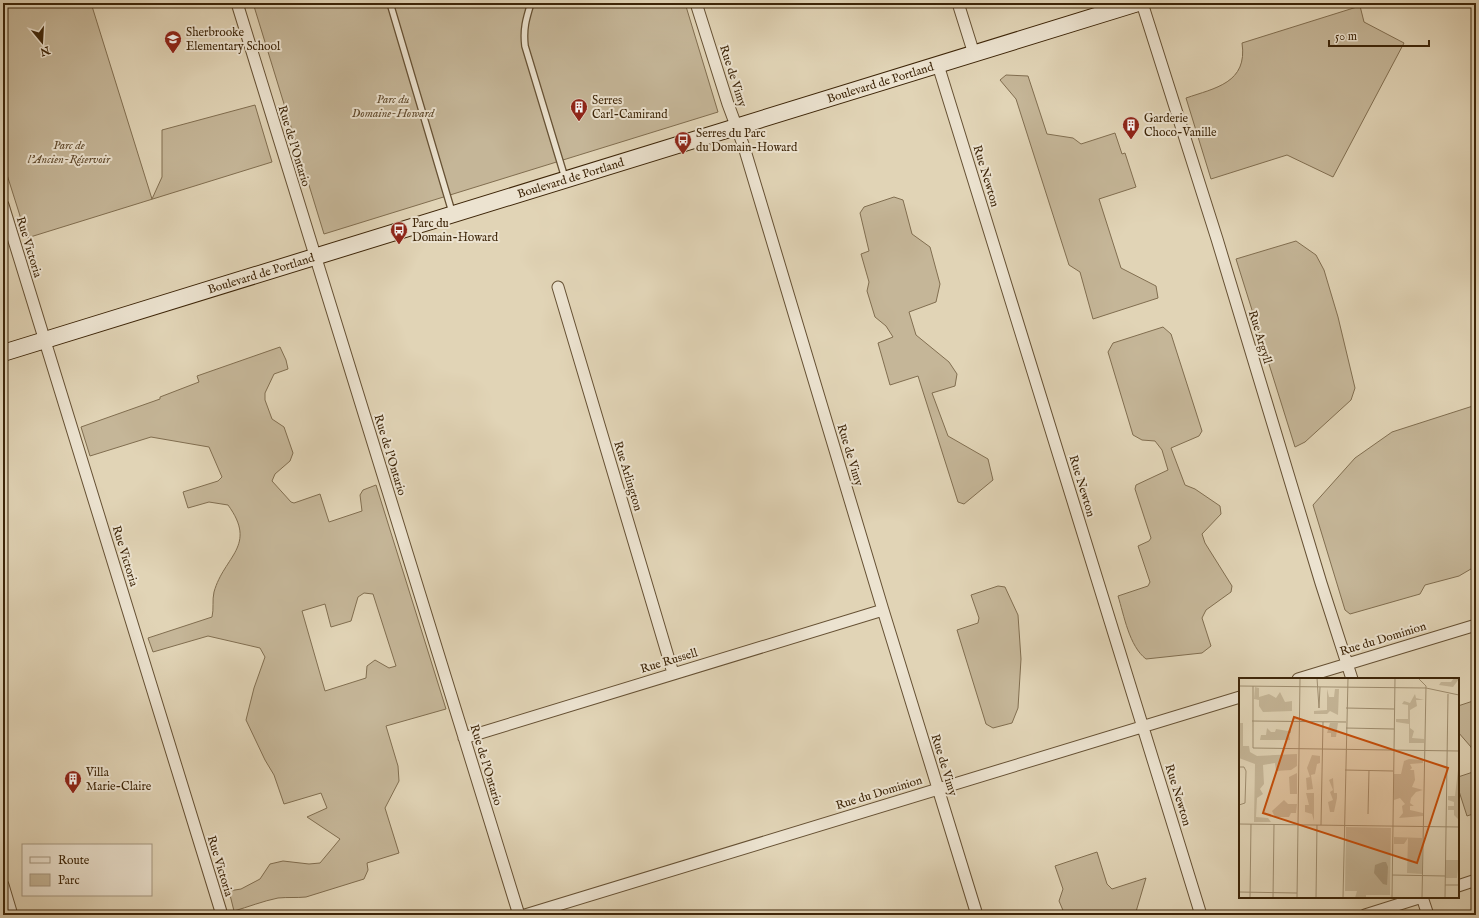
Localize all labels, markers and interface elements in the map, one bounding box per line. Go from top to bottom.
north arrow [22,22,62,62]
scale bar [1329,22,1429,48]
place label: Sherbrooke Elementary School [186,25,281,54]
school or university icon: Sherbrooke Elementary School [163,29,183,54]
text: 50 m [1335,29,1357,44]
text: N [38,42,52,59]
street label: Rue de Vimy [716,43,750,109]
street label: Boulevard de Portland [825,59,936,106]
park label: Parc du Domaine-Howard [352,92,435,121]
place label: Serres Carl-Camirand [592,93,668,122]
building icon: Serres Carl-Camirand [569,97,589,122]
street label: Rue de l'Ontario [275,104,314,189]
place label: Garderie Choco-Vanille [1144,111,1217,140]
building icon: Garderie Choco-Vanille [1121,115,1141,140]
place label: Serres du Parc du Domain-Howard [696,126,798,155]
bus stop icon: Serres du Parc du Domain-Howard [673,130,693,155]
park label: Parc de l'Ancien-Réservoir [28,138,111,167]
street label: Rue Newton [970,143,1003,209]
street label: Boulevard de Portland [515,154,626,201]
street label: Rue Victoria [13,215,46,280]
place label: Parc du Domain-Howard [412,216,499,245]
bus stop icon: Parc du Domain-Howard [389,220,409,245]
street label: Boulevard de Portland [206,250,317,297]
street label: Rue Argyll [1245,308,1275,366]
street label: Rue de l'Ontario [371,413,410,498]
street label: Rue de Vimy [833,422,867,488]
street label: Rue Arlington [610,439,646,513]
street label: Rue Newton [1066,453,1099,519]
street label: Rue Victoria [109,524,142,589]
street label: Rue du Dominion [1338,619,1429,659]
street label: Rue Russell [638,645,700,677]
inset map [1239,678,1459,898]
street label: Rue de l'Ontario [467,723,506,808]
street label: Rue de Vimy [927,732,961,798]
street label: Rue Newton [1162,762,1195,828]
place label: Villa Marie-Claire [85,765,152,794]
building icon: Villa Marie-Claire [63,769,83,794]
street label: Rue du Dominion [834,773,925,813]
street label: Rue Victoria [204,834,237,899]
legend [22,844,152,896]
text: Route [58,853,90,868]
text: Parc [58,873,80,888]

